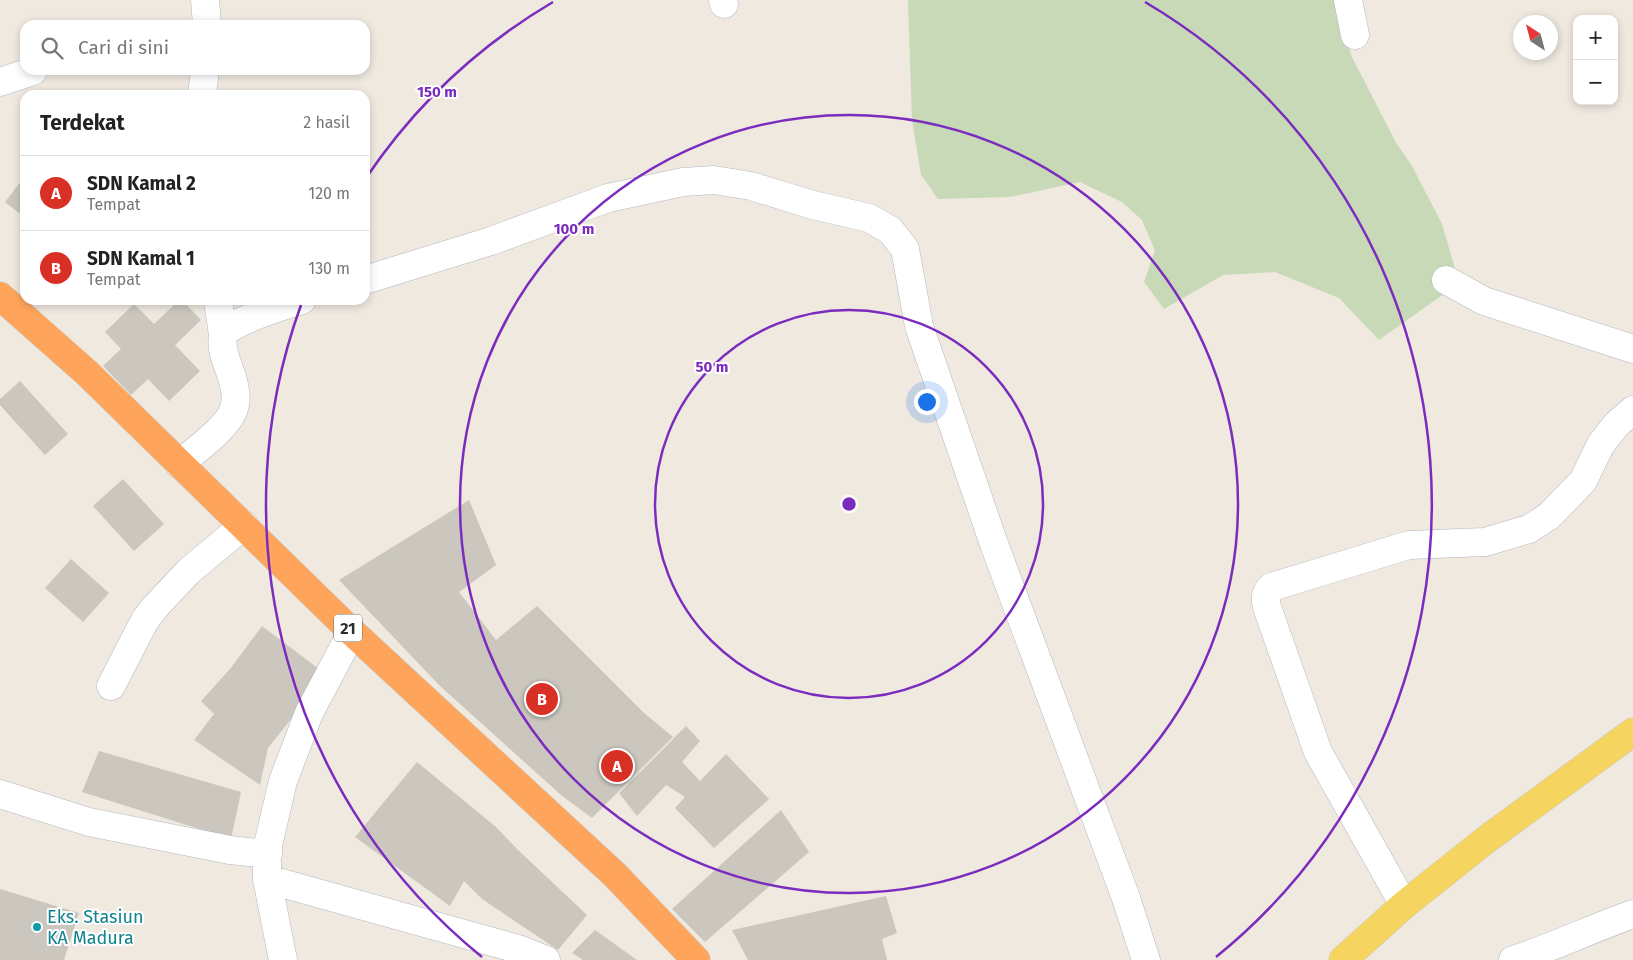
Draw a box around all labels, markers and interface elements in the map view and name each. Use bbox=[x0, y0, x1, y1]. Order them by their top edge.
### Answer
north arrow bbox=[1513, 15, 1558, 60]
map controls bbox=[1573, 15, 1618, 105]
button: + bbox=[1573, 15, 1618, 60]
search box bbox=[20, 20, 370, 75]
icon: search bbox=[38, 34, 66, 62]
text: Cari di sini bbox=[78, 36, 169, 59]
button: − bbox=[1573, 60, 1618, 105]
text: 150 m bbox=[417, 83, 457, 101]
text: Terdekat bbox=[40, 110, 125, 136]
text: 2 hasil bbox=[303, 113, 350, 132]
text: SDN Kamal 2 bbox=[87, 172, 196, 195]
text: A bbox=[51, 184, 61, 203]
text: 120 m bbox=[308, 184, 350, 203]
text: Tempat bbox=[87, 195, 141, 214]
text: 100 m bbox=[554, 220, 594, 238]
text: SDN Kamal 1 bbox=[87, 247, 195, 270]
text: B bbox=[51, 259, 61, 278]
text: 130 m bbox=[308, 259, 350, 278]
text: Tempat bbox=[87, 270, 141, 289]
text: 50 m bbox=[695, 358, 729, 376]
your location bbox=[914, 389, 940, 415]
centre of rings bbox=[840, 495, 858, 513]
road number: 21 bbox=[334, 614, 362, 641]
pin: B bbox=[526, 680, 558, 718]
pin: A bbox=[601, 747, 633, 785]
place label: Eks. Stasiun KA Madura bbox=[47, 906, 144, 949]
marker: Eks. Stasiun KA Madura bbox=[31, 921, 43, 933]

